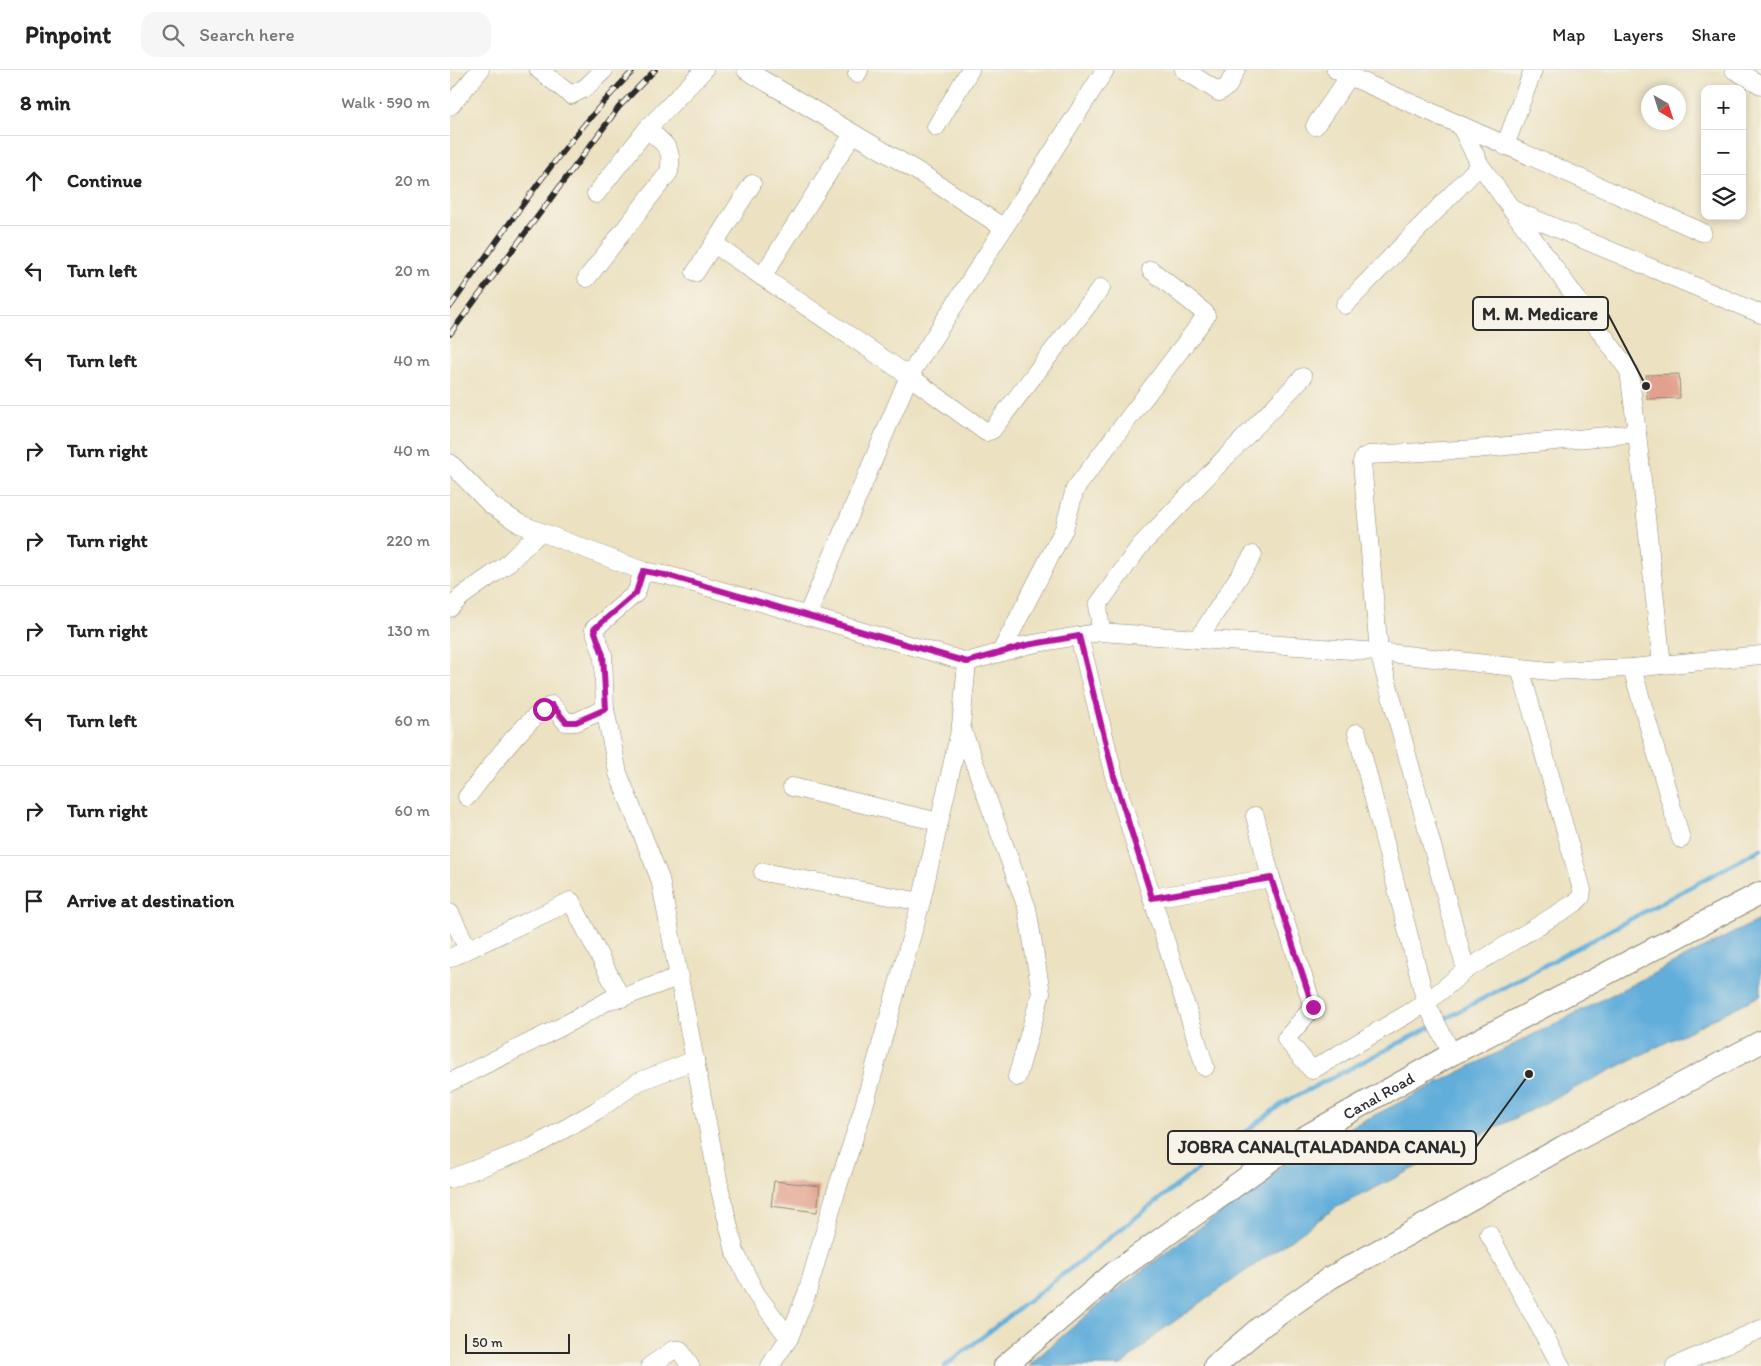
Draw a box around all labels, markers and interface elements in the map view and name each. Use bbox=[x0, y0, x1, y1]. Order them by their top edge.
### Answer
search box bbox=[141, 12, 491, 57]
text: Pinpoint bbox=[25, 20, 111, 49]
icon: search bbox=[159, 21, 187, 49]
text: Search here bbox=[199, 23, 294, 46]
text: Map bbox=[1552, 24, 1585, 46]
text: Layers bbox=[1613, 24, 1663, 46]
text: Share bbox=[1691, 24, 1736, 46]
north arrow bbox=[1641, 85, 1686, 130]
map controls bbox=[1701, 85, 1746, 220]
button: + bbox=[1701, 85, 1746, 130]
text: 8 min bbox=[20, 90, 70, 115]
text: Walk · 590 m bbox=[341, 93, 430, 112]
button: − bbox=[1701, 130, 1746, 175]
icon: ahead bbox=[20, 167, 48, 195]
text: Continue bbox=[67, 169, 142, 192]
text: 20 m bbox=[395, 171, 430, 190]
button: layers bbox=[1701, 175, 1746, 220]
icon: left bbox=[20, 257, 48, 285]
text: Turn left bbox=[67, 259, 137, 282]
text: 20 m bbox=[395, 261, 430, 280]
callout: M. M. Medicare bbox=[1473, 297, 1608, 330]
text: M. M. Medicare bbox=[1482, 303, 1598, 325]
icon: left bbox=[20, 347, 48, 375]
text: Turn left bbox=[67, 349, 137, 372]
text: 40 m bbox=[393, 351, 430, 370]
icon: right bbox=[20, 437, 48, 465]
text: Turn right bbox=[67, 439, 148, 462]
text: 40 m bbox=[393, 441, 430, 460]
icon: right bbox=[20, 527, 48, 555]
text: Turn right bbox=[67, 529, 148, 552]
text: 220 m bbox=[386, 531, 430, 550]
icon: right bbox=[20, 617, 48, 645]
text: Turn right bbox=[67, 619, 148, 642]
text: 130 m bbox=[387, 621, 430, 640]
route start bbox=[533, 698, 556, 721]
icon: left bbox=[20, 707, 48, 735]
text: Turn left bbox=[67, 709, 137, 732]
text: 60 m bbox=[395, 711, 430, 730]
icon: right bbox=[20, 797, 48, 825]
text: Turn right bbox=[67, 799, 148, 822]
text: 60 m bbox=[395, 801, 430, 820]
icon: arrive bbox=[20, 887, 48, 915]
text: Arrive at destination bbox=[67, 889, 234, 912]
route end bbox=[1302, 996, 1325, 1019]
street label: Canal Road bbox=[1339, 1068, 1418, 1123]
callout: JOBRA CANAL(TALADANDA CANAL) bbox=[1168, 1131, 1476, 1164]
text: JOBRA CANAL(TALADANDA CANAL) bbox=[1177, 1136, 1466, 1158]
scale bar bbox=[465, 1331, 570, 1354]
text: 50 m bbox=[472, 1334, 503, 1351]

